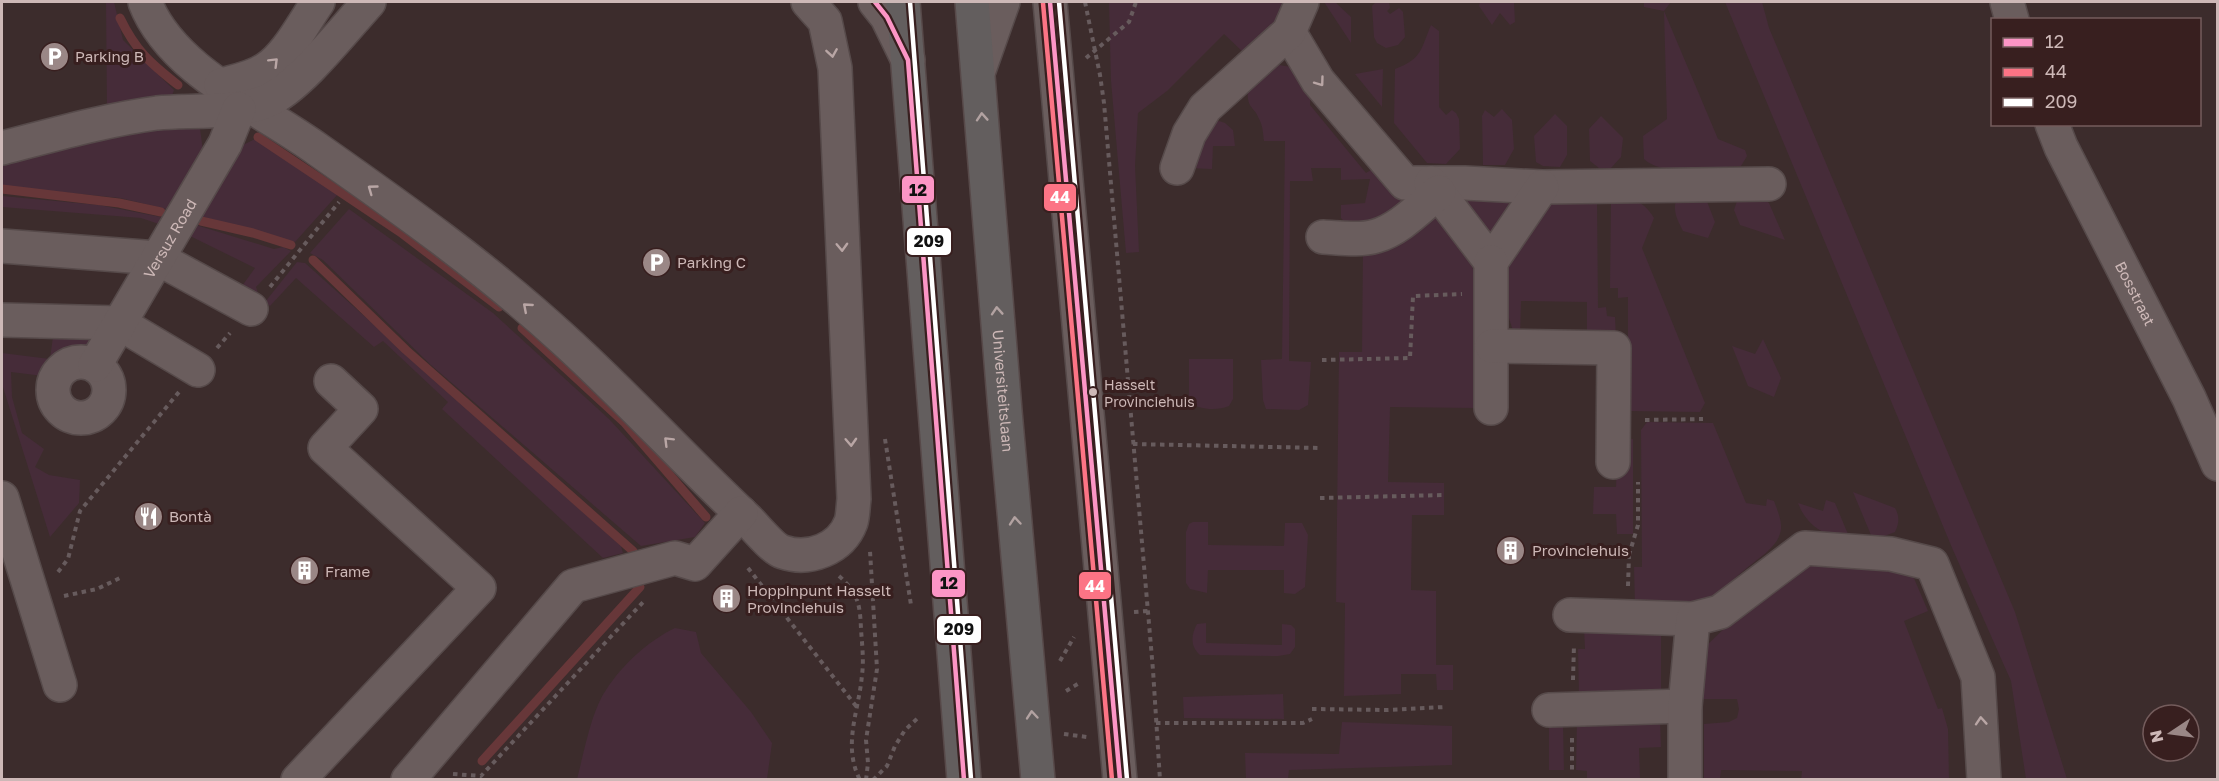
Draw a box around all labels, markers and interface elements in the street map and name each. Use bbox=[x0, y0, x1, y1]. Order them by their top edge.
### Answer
legend bbox=[1991, 18, 2201, 126]
text: 12 bbox=[2045, 30, 2064, 52]
parking icon: Parking B bbox=[38, 40, 70, 72]
place label: Parking B bbox=[75, 47, 144, 65]
one-way arrow bbox=[825, 48, 838, 58]
one-way arrow bbox=[267, 58, 277, 69]
text: 44 bbox=[2045, 60, 2067, 82]
one-way arrow bbox=[1312, 75, 1323, 86]
text: 209 bbox=[2045, 90, 2078, 112]
one-way arrow bbox=[976, 112, 989, 121]
line badge: 12 bbox=[901, 175, 935, 204]
text: 12 bbox=[909, 180, 927, 200]
line badge: 44 bbox=[1043, 183, 1077, 212]
one-way arrow bbox=[367, 185, 378, 196]
text: 44 bbox=[1050, 187, 1070, 207]
street label: Versuz Road bbox=[139, 195, 200, 281]
line badge: 209 bbox=[906, 227, 952, 256]
text: 209 bbox=[914, 231, 944, 251]
one-way arrow bbox=[836, 243, 849, 252]
parking icon: Parking C bbox=[640, 246, 672, 278]
place label: Parking C bbox=[677, 253, 746, 271]
street label: Bosstraat bbox=[2112, 258, 2159, 328]
one-way arrow bbox=[523, 303, 534, 314]
one-way arrow bbox=[991, 306, 1004, 315]
street label: Universiteitslaan bbox=[989, 329, 1018, 453]
place label: Hasselt Provinciehuis bbox=[1104, 376, 1195, 410]
marker: Hasselt Provinciehuis bbox=[1087, 386, 1099, 398]
one-way arrow bbox=[664, 438, 675, 448]
one-way arrow bbox=[844, 438, 857, 447]
restaurant icon: Bontà bbox=[132, 500, 164, 532]
place label: Bontà bbox=[169, 507, 212, 525]
one-way arrow bbox=[1009, 516, 1022, 525]
building icon: Provinciehuis bbox=[1495, 534, 1527, 566]
place label: Provinciehuis bbox=[1532, 541, 1629, 559]
building icon: Frame bbox=[288, 555, 320, 587]
place label: Frame bbox=[325, 562, 370, 580]
line badge: 12 bbox=[931, 569, 966, 598]
line badge: 44 bbox=[1078, 571, 1112, 600]
text: 12 bbox=[940, 573, 958, 593]
text: 44 bbox=[1085, 576, 1105, 596]
place label: Hoppinpunt Hasselt Provinciehuis bbox=[747, 581, 891, 616]
building icon: Hoppinpunt Hasselt Provinciehuis bbox=[710, 583, 742, 615]
line badge: 209 bbox=[936, 615, 982, 644]
text: 209 bbox=[944, 619, 974, 639]
north arrow bbox=[2141, 703, 2201, 763]
one-way arrow bbox=[1026, 710, 1039, 719]
one-way arrow bbox=[1974, 717, 1987, 726]
text: N bbox=[2145, 728, 2167, 745]

